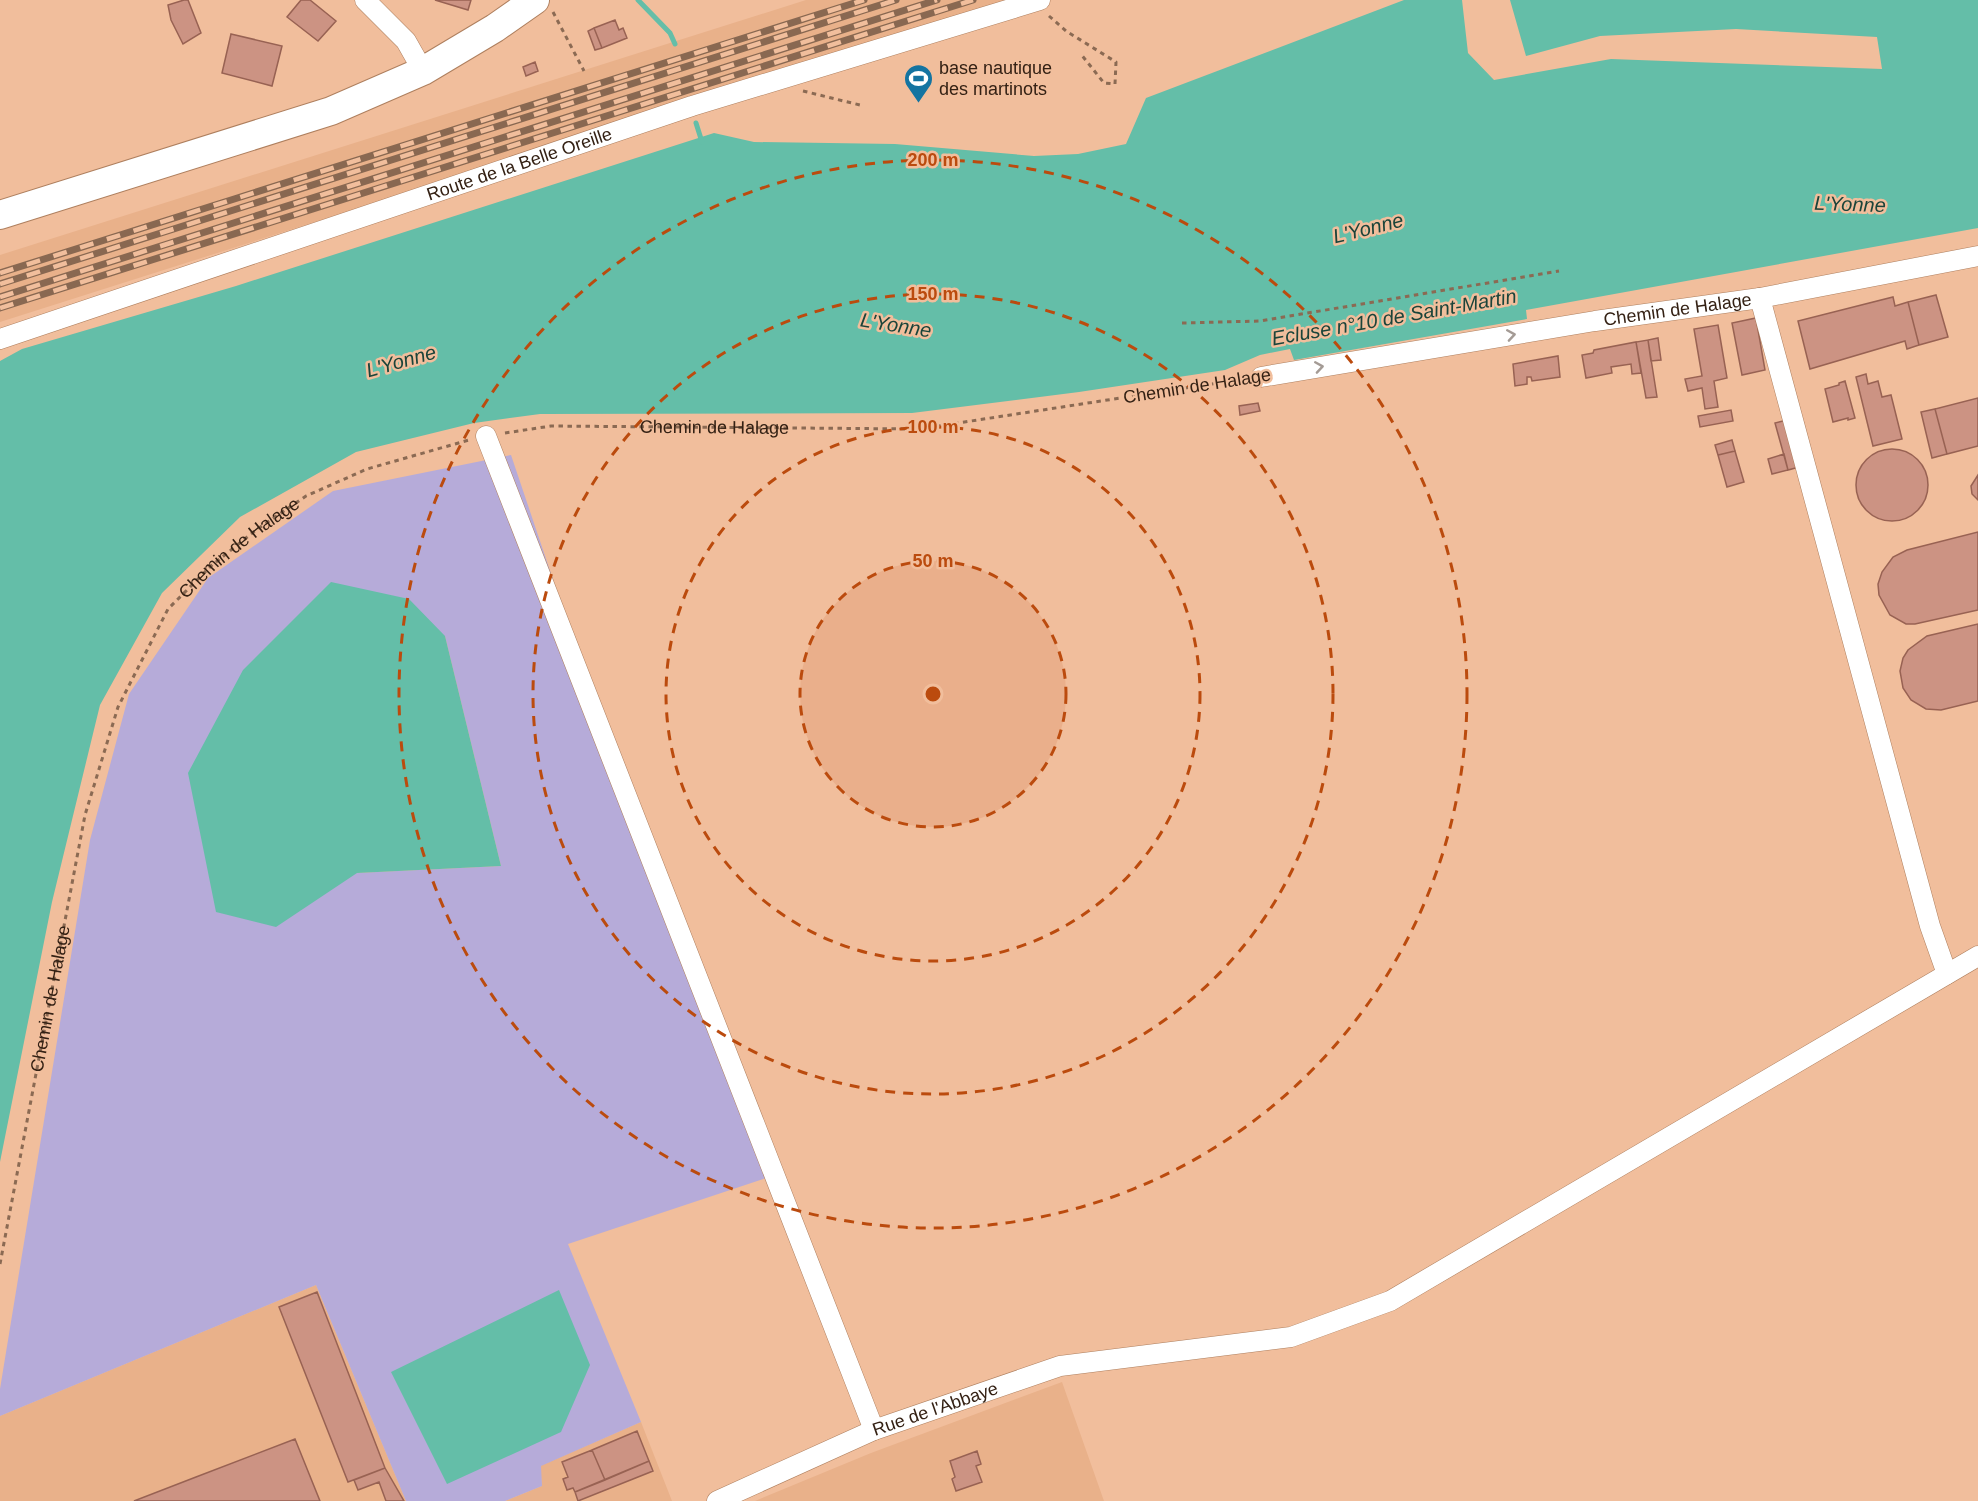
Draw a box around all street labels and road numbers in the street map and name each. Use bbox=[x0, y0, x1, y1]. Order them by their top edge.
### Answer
street label: Route de la Belle Oreille bbox=[424, 124, 615, 205]
street label: Chemin de Halage bbox=[1602, 289, 1753, 330]
street label: Chemin de Halage bbox=[1122, 364, 1272, 408]
street label: Chemin de Halage bbox=[640, 417, 789, 438]
street label: Chemin de Halage bbox=[175, 493, 303, 602]
street label: Chemin de Halage bbox=[27, 924, 74, 1074]
street label: Rue de l'Abbaye bbox=[870, 1378, 1001, 1440]

